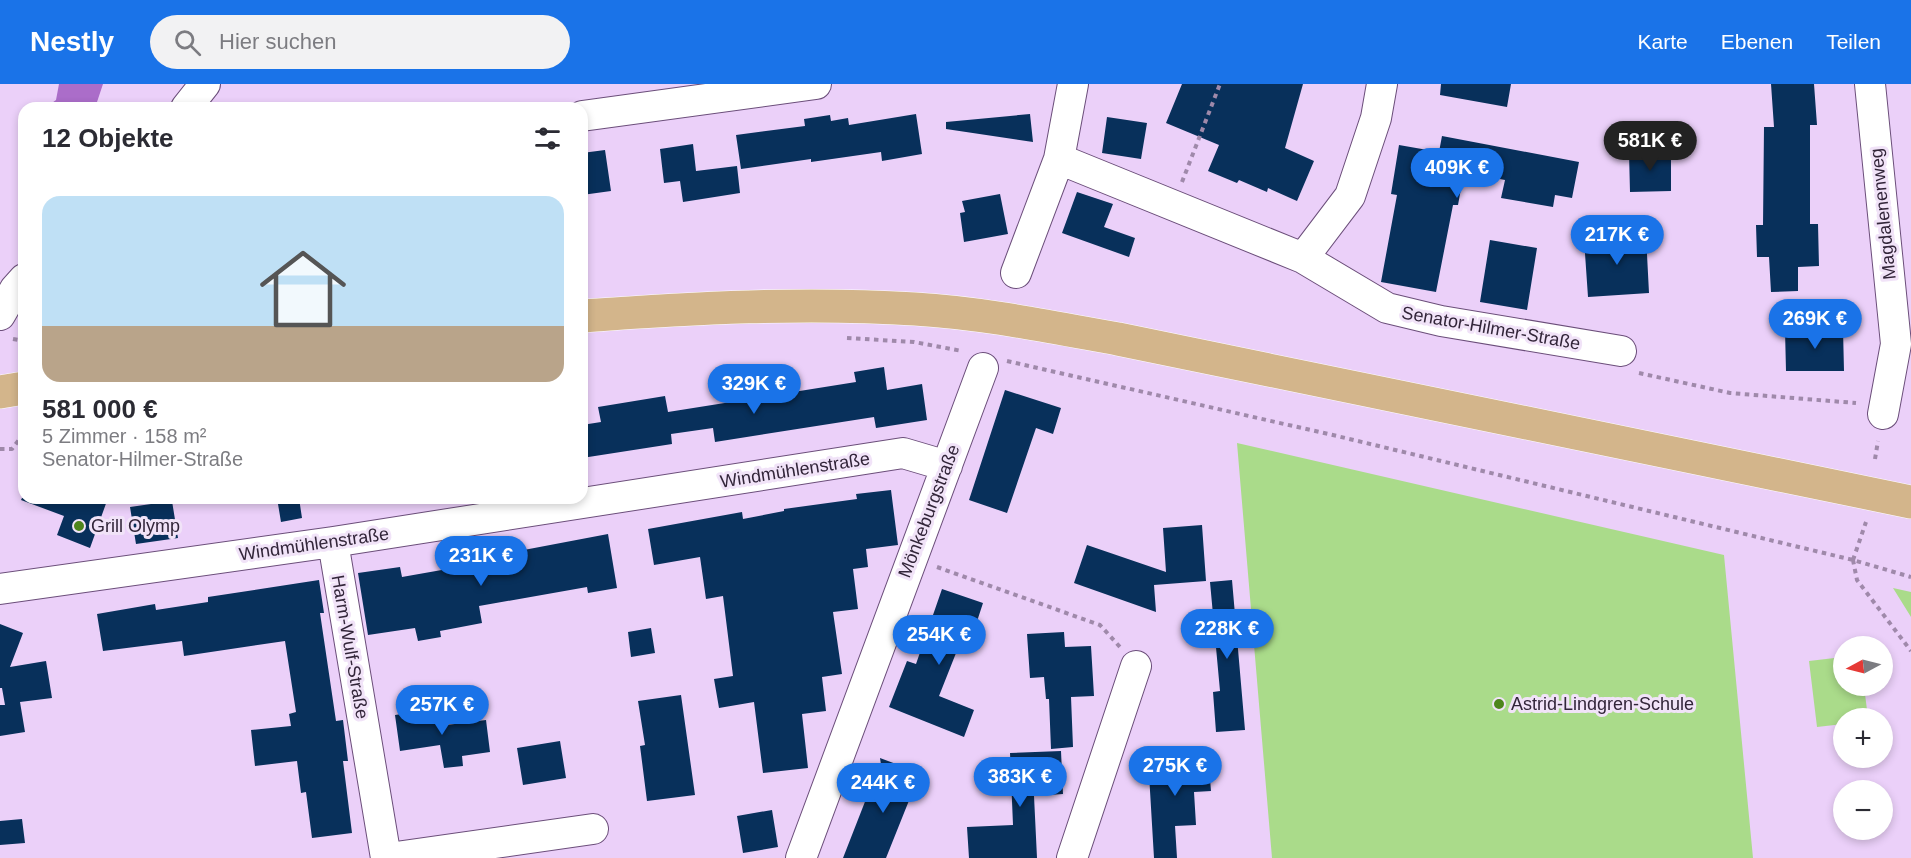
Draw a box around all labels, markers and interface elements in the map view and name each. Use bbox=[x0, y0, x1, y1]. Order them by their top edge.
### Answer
search box bbox=[150, 15, 570, 69]
text: Nestly bbox=[30, 26, 114, 57]
icon: search bbox=[171, 26, 204, 59]
text: Hier suchen bbox=[219, 29, 336, 54]
text: Karte bbox=[1638, 30, 1688, 53]
text: Ebenen bbox=[1721, 30, 1793, 53]
text: Teilen bbox=[1826, 30, 1881, 53]
pin: 581K € bbox=[1601, 121, 1699, 172]
icon: filters bbox=[531, 122, 564, 155]
text: 12 Objekte bbox=[42, 123, 174, 153]
text: 581K € bbox=[1618, 129, 1682, 151]
street label: Magdalenenweg bbox=[1866, 147, 1900, 281]
pin: 409K € bbox=[1408, 148, 1506, 199]
text: 409K € bbox=[1425, 156, 1489, 178]
pin: 217K € bbox=[1568, 215, 1666, 266]
text: 217K € bbox=[1585, 223, 1649, 245]
icon: home bbox=[249, 235, 357, 343]
pin: 269K € bbox=[1766, 299, 1864, 350]
street label: Senator-Hilmer-Straße bbox=[1400, 302, 1582, 354]
text: 269K € bbox=[1783, 307, 1847, 329]
pin: 329K € bbox=[705, 364, 803, 415]
text: 329K € bbox=[722, 372, 786, 394]
text: 581 000 € bbox=[42, 394, 158, 424]
text: 5 Zimmer · 158 m² bbox=[42, 425, 206, 447]
street label: Mönkeburgstraße bbox=[894, 442, 964, 580]
text: Senator-Hilmer-Straße bbox=[42, 448, 243, 470]
street label: Windmühlenstraße bbox=[719, 448, 871, 492]
place label: Grill Olymp bbox=[91, 516, 180, 536]
marker: Grill Olymp bbox=[72, 519, 86, 533]
street label: Windmühlenstraße bbox=[238, 524, 390, 564]
pin: 231K € bbox=[432, 536, 530, 587]
text: 231K € bbox=[449, 544, 513, 566]
street label: Harm-Wulf-Straße bbox=[328, 574, 372, 720]
pin: 228K € bbox=[1178, 609, 1276, 660]
pin: 254K € bbox=[890, 615, 988, 666]
text: 228K € bbox=[1195, 617, 1259, 639]
text: 254K € bbox=[907, 623, 971, 645]
north arrow bbox=[1833, 636, 1893, 696]
map controls bbox=[1833, 636, 1893, 840]
pin: 257K € bbox=[393, 685, 491, 736]
text: 257K € bbox=[410, 693, 474, 715]
place label: Astrid-Lindgren-Schule bbox=[1511, 694, 1694, 714]
marker: Astrid-Lindgren-Schule bbox=[1492, 697, 1506, 711]
button: + bbox=[1833, 708, 1893, 768]
pin: 275K € bbox=[1126, 746, 1224, 797]
text: 275K € bbox=[1143, 754, 1207, 776]
pin: 383K € bbox=[971, 757, 1069, 808]
pin: 244K € bbox=[834, 763, 932, 814]
text: 383K € bbox=[988, 765, 1052, 787]
text: 244K € bbox=[851, 771, 915, 793]
button: − bbox=[1833, 780, 1893, 840]

